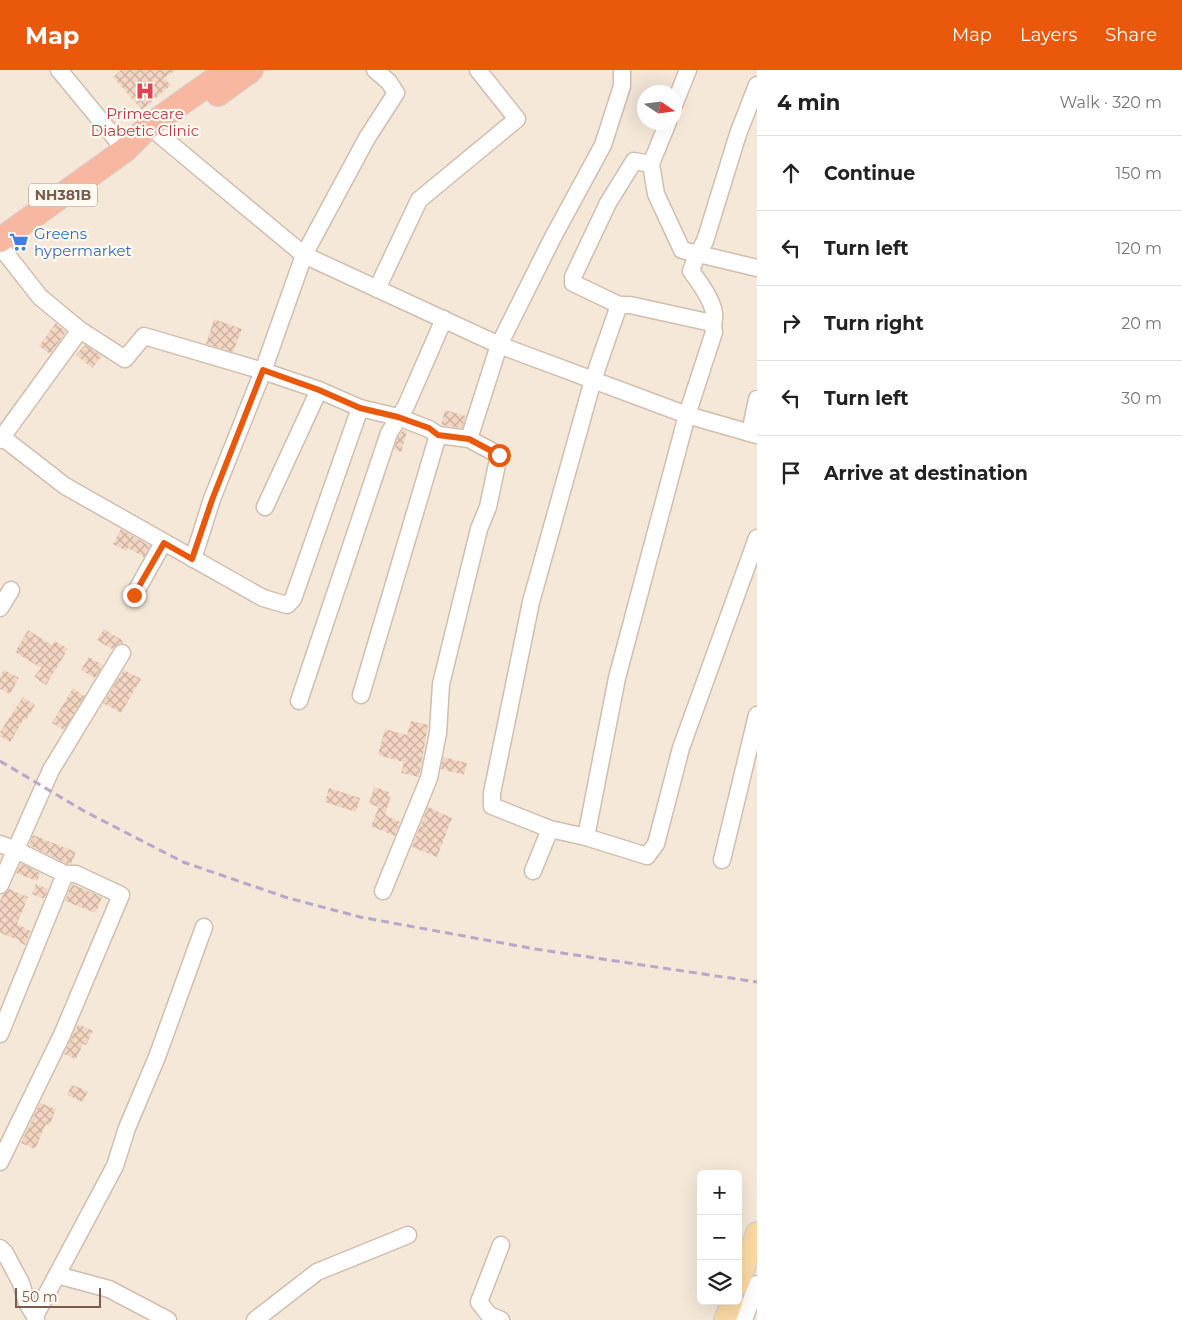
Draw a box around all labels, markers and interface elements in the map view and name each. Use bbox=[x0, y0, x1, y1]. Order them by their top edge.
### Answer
text: Map bbox=[25, 21, 79, 50]
text: Map bbox=[952, 24, 992, 46]
text: Layers bbox=[1020, 24, 1077, 46]
text: Share bbox=[1105, 24, 1157, 46]
hospital icon: Primecare Diabetic Clinic bbox=[134, 80, 156, 102]
north arrow bbox=[637, 85, 682, 130]
text: 4 min bbox=[777, 90, 840, 115]
text: Walk · 320 m bbox=[1060, 93, 1162, 112]
place label: Primecare Diabetic Clinic bbox=[91, 104, 199, 140]
icon: ahead bbox=[777, 159, 805, 187]
text: Continue bbox=[824, 162, 915, 185]
text: 150 m bbox=[1115, 164, 1162, 183]
road number: NH381B bbox=[29, 184, 97, 206]
place label: Greens hypermarket bbox=[34, 224, 132, 260]
supermarket icon: Greens hypermarket bbox=[8, 231, 30, 253]
icon: left bbox=[777, 234, 805, 262]
text: Turn left bbox=[824, 237, 909, 260]
text: 120 m bbox=[1115, 239, 1162, 258]
icon: right bbox=[777, 309, 805, 337]
text: Turn right bbox=[824, 312, 924, 335]
text: 20 m bbox=[1121, 314, 1162, 333]
icon: left bbox=[777, 384, 805, 412]
text: Turn left bbox=[824, 387, 909, 410]
text: 30 m bbox=[1121, 389, 1162, 408]
route start bbox=[488, 444, 511, 467]
icon: arrive bbox=[777, 459, 805, 487]
text: Arrive at destination bbox=[824, 462, 1028, 485]
route end bbox=[123, 584, 146, 607]
map controls bbox=[697, 1170, 742, 1305]
button: + bbox=[697, 1170, 742, 1215]
button: − bbox=[697, 1215, 742, 1260]
button: layers bbox=[697, 1260, 742, 1305]
scale bar bbox=[15, 1285, 101, 1308]
text: 50 m bbox=[22, 1288, 58, 1306]

